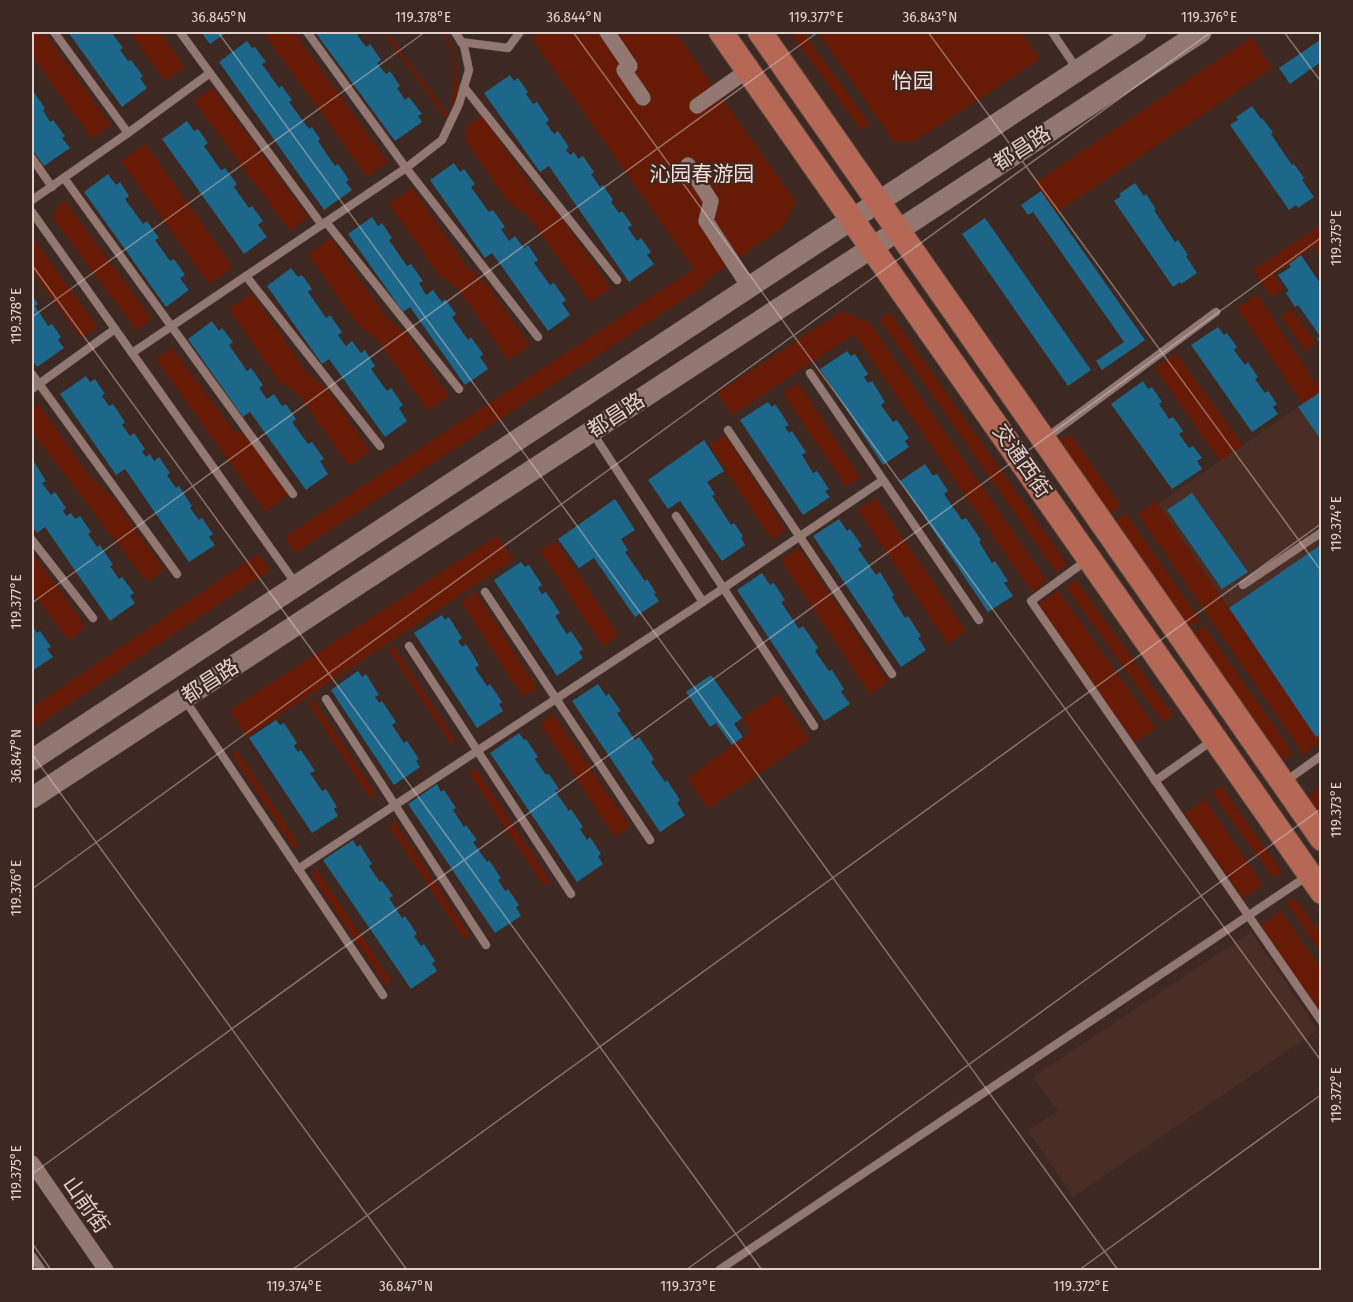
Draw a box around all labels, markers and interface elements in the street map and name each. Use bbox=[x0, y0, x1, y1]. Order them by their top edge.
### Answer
text: 36.845°N bbox=[192, 8, 246, 26]
text: 119.378°E bbox=[395, 8, 451, 26]
text: 36.844°N bbox=[546, 8, 602, 26]
text: 119.377°E bbox=[788, 8, 844, 26]
text: 36.843°N bbox=[903, 8, 957, 26]
text: 119.376°E bbox=[1181, 8, 1237, 26]
park label: 怡园 bbox=[892, 68, 934, 94]
street label: 都昌路 bbox=[989, 120, 1055, 176]
park label: 沁园春游园 bbox=[650, 161, 755, 187]
text: 119.375°E bbox=[1327, 210, 1345, 266]
text: 119.378°E bbox=[7, 288, 25, 344]
street label: 都昌路 bbox=[583, 387, 649, 443]
street label: 交通西街 bbox=[987, 419, 1057, 503]
text: 119.374°E bbox=[1327, 496, 1345, 552]
text: 119.377°E bbox=[7, 574, 25, 630]
street label: 都昌路 bbox=[177, 653, 243, 709]
text: 36.847°N bbox=[7, 729, 25, 783]
text: 119.373°E bbox=[1327, 782, 1345, 838]
text: 119.376°E bbox=[7, 860, 25, 916]
text: 119.372°E bbox=[1327, 1067, 1345, 1123]
text: 119.375°E bbox=[7, 1145, 25, 1201]
street label: 山前街 bbox=[57, 1172, 115, 1238]
text: 119.374°E bbox=[266, 1277, 322, 1295]
text: 36.847°N bbox=[379, 1277, 433, 1295]
text: 119.373°E bbox=[660, 1277, 716, 1295]
text: 119.372°E bbox=[1053, 1277, 1109, 1295]

